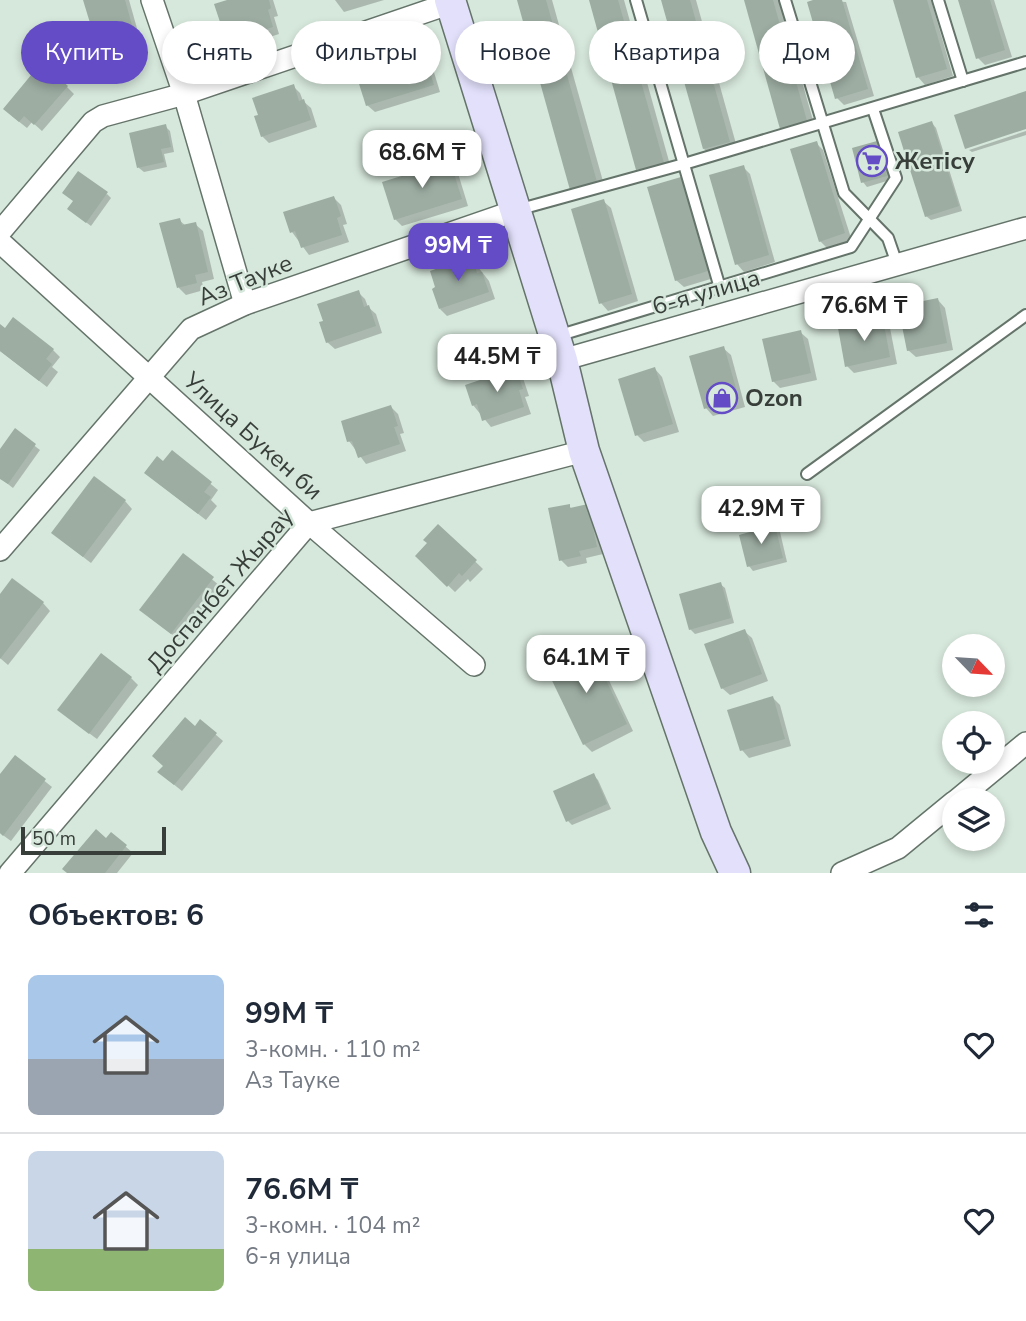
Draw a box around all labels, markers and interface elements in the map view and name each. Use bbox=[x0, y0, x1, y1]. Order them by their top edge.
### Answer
chip: Купить bbox=[21, 21, 148, 84]
chip: Снять bbox=[162, 21, 277, 84]
chip: Фильтры bbox=[291, 21, 441, 84]
chip: Новое bbox=[455, 21, 575, 84]
chip: Квартира bbox=[589, 21, 745, 84]
chip: Дом bbox=[759, 21, 855, 84]
pin: 68.6M ₸ bbox=[357, 130, 487, 190]
text: 68.6M ₸ bbox=[378, 137, 466, 168]
supermarket icon: Жетісу bbox=[855, 144, 889, 178]
place label: Жетісу bbox=[895, 145, 975, 177]
pin: 99M ₸ bbox=[409, 224, 507, 283]
text: 99M ₸ bbox=[424, 230, 492, 261]
street label: Аз Тауке bbox=[193, 247, 297, 313]
street label: 6-я улица bbox=[648, 261, 764, 323]
pin: 76.6M ₸ bbox=[799, 284, 929, 343]
text: 76.6M ₸ bbox=[820, 290, 908, 321]
pin: 44.5M ₸ bbox=[432, 334, 562, 394]
text: 44.5M ₸ bbox=[453, 341, 541, 372]
street label: Улица Букен би bbox=[176, 364, 329, 507]
shop icon: Ozon bbox=[705, 381, 739, 415]
place label: Ozon bbox=[745, 382, 803, 414]
pin: 42.9M ₸ bbox=[696, 486, 826, 546]
text: 42.9M ₸ bbox=[717, 493, 805, 524]
street label: Доспанбет Жырау bbox=[140, 500, 301, 679]
north arrow bbox=[942, 634, 1004, 696]
map controls bbox=[942, 634, 1005, 851]
pin: 64.1M ₸ bbox=[521, 636, 651, 695]
text: 64.1M ₸ bbox=[542, 642, 630, 673]
button: locate bbox=[942, 711, 1005, 774]
button: layers bbox=[942, 788, 1005, 851]
scale bar bbox=[21, 824, 166, 856]
text: 50 m bbox=[32, 826, 76, 852]
text: Объектов: 6 bbox=[28, 895, 204, 936]
icon: filters bbox=[960, 896, 998, 934]
text: 99M ₸ bbox=[245, 993, 333, 1034]
icon: home bbox=[84, 1003, 168, 1087]
icon: heart bbox=[960, 1026, 998, 1064]
text: 3-комн. · 110 m² bbox=[245, 1034, 420, 1065]
text: Аз Тауке bbox=[245, 1065, 340, 1096]
text: 76.6M ₸ bbox=[245, 1169, 359, 1210]
icon: home bbox=[84, 1179, 168, 1263]
icon: heart bbox=[960, 1202, 998, 1240]
text: 3-комн. · 104 m² bbox=[245, 1210, 420, 1241]
text: 6-я улица bbox=[245, 1241, 351, 1272]

